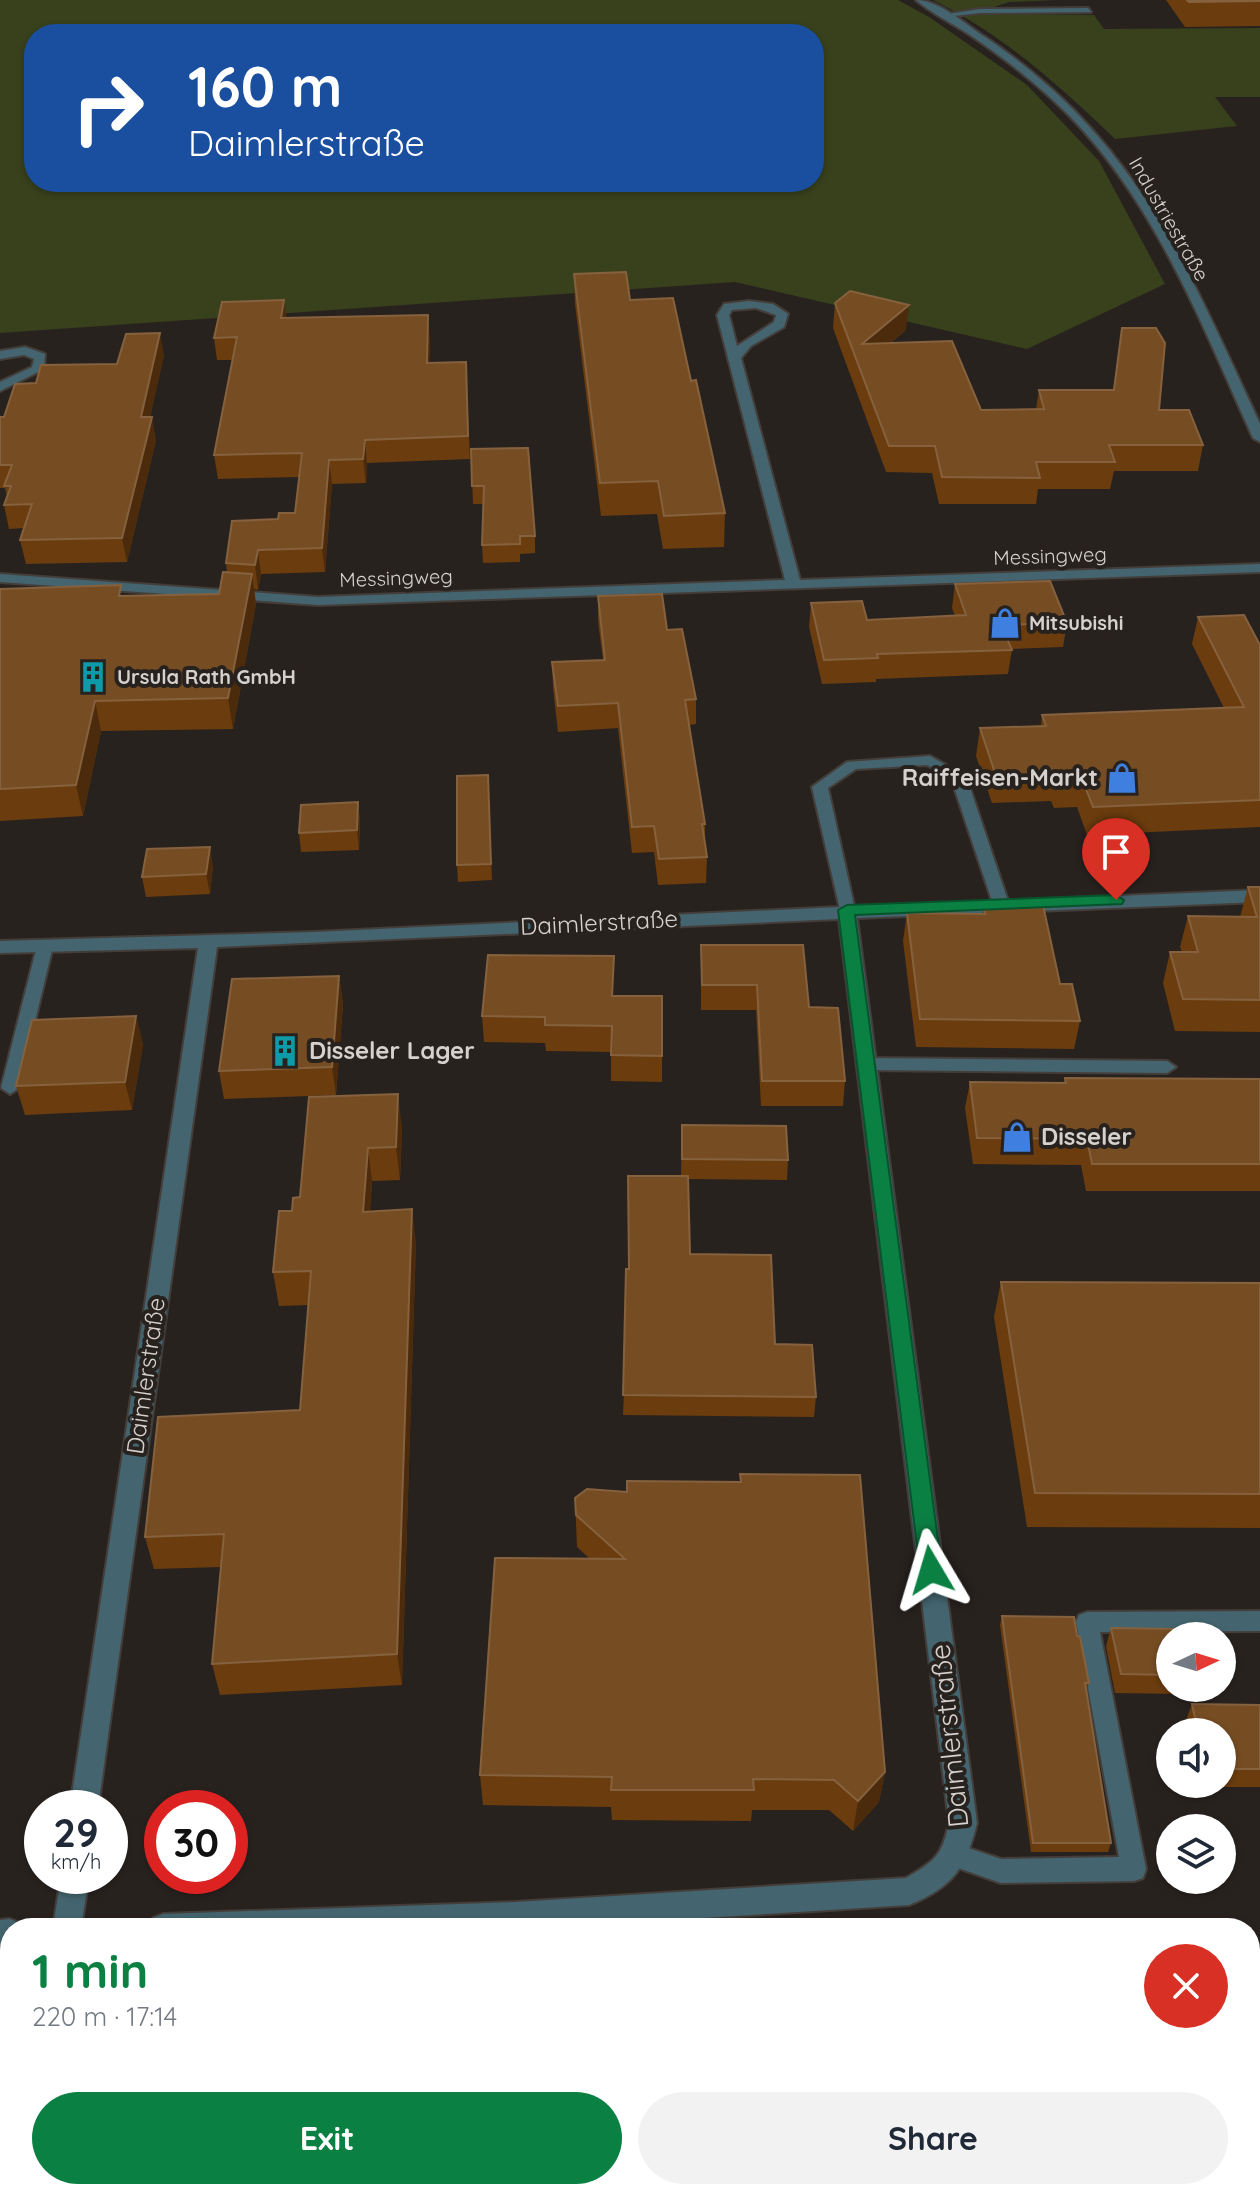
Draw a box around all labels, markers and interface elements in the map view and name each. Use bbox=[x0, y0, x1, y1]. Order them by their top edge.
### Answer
text: 160 m bbox=[188, 51, 342, 121]
icon: right bbox=[56, 56, 160, 160]
text: Daimlerstraße bbox=[188, 120, 425, 165]
street label: Industriestraße bbox=[1124, 152, 1215, 285]
street label: Messingweg bbox=[993, 541, 1107, 570]
street label: Messingweg bbox=[339, 563, 453, 592]
shop icon: Mitsubishi bbox=[988, 606, 1022, 640]
place label: Mitsubishi bbox=[1029, 610, 1123, 635]
building icon: Ursula Rath GmbH bbox=[76, 660, 110, 694]
place label: Ursula Rath GmbH bbox=[117, 664, 296, 689]
shop icon: Raiffeisen-Markt bbox=[1105, 761, 1139, 795]
place label: Raiffeisen-Markt bbox=[902, 762, 1098, 792]
pin bbox=[1082, 818, 1150, 900]
icon: arrive bbox=[1094, 830, 1138, 874]
street label: Daimlerstraße bbox=[519, 903, 679, 941]
building icon: Disseler Lager bbox=[268, 1034, 302, 1068]
place label: Disseler Lager bbox=[309, 1035, 475, 1065]
shop icon: Disseler bbox=[1000, 1120, 1034, 1154]
place label: Disseler bbox=[1041, 1121, 1132, 1151]
street label: Daimlerstraße bbox=[119, 1296, 171, 1456]
position arrow bbox=[889, 1528, 973, 1612]
north arrow bbox=[1156, 1622, 1236, 1702]
map controls bbox=[1156, 1622, 1236, 1894]
street label: Daimlerstraße bbox=[921, 1643, 976, 1829]
button: sound bbox=[1156, 1718, 1236, 1798]
speed limit sign: 30 bbox=[144, 1790, 248, 1894]
text: 29 bbox=[53, 1807, 99, 1857]
button: layers bbox=[1156, 1814, 1236, 1894]
text: km/h bbox=[51, 1849, 101, 1874]
text: 1 min bbox=[32, 1940, 148, 2000]
button: close bbox=[1144, 1944, 1228, 2028]
text: 220 m · 17:14 bbox=[32, 2000, 177, 2033]
button: Exit bbox=[32, 2092, 622, 2184]
button: Share bbox=[638, 2092, 1228, 2184]

